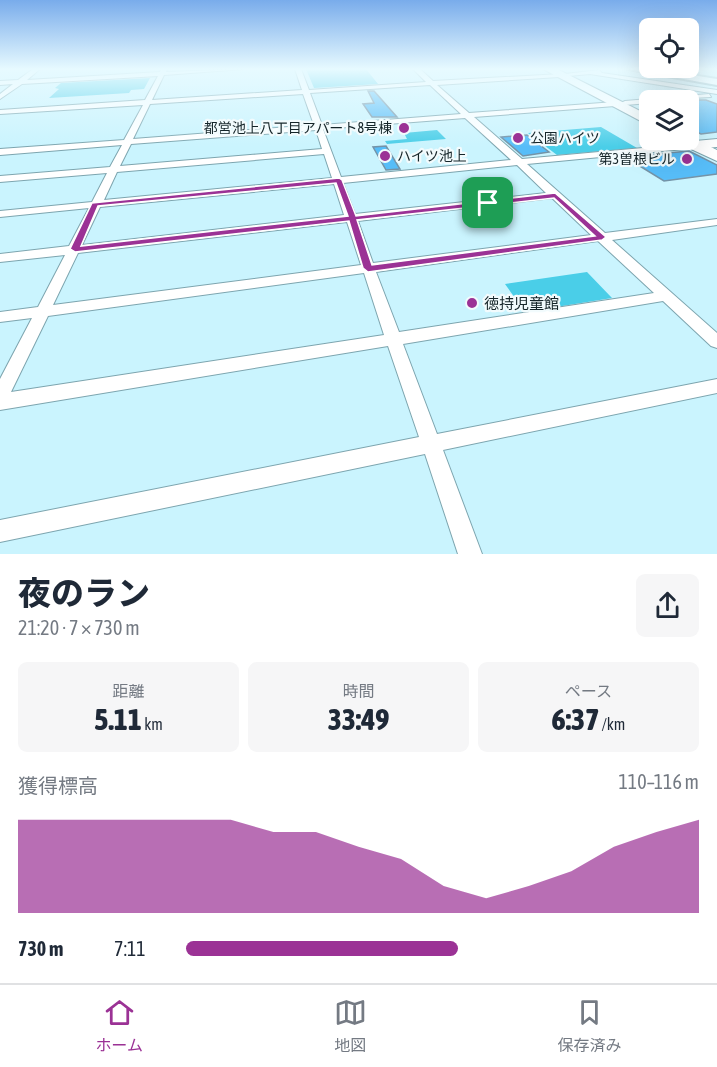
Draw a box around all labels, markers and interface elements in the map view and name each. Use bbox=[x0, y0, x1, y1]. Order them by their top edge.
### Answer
map controls bbox=[639, 18, 699, 150]
button: locate bbox=[639, 18, 699, 78]
button: layers bbox=[639, 90, 699, 150]
place label: 都営池上八丁目アパート8号棟 bbox=[204, 120, 392, 136]
marker: 都営池上八丁目アパート8号棟 bbox=[397, 121, 411, 135]
place label: 公園ハイツ bbox=[530, 130, 600, 146]
marker: 公園ハイツ bbox=[511, 131, 525, 145]
place label: ハイツ池上 bbox=[397, 148, 467, 164]
marker: ハイツ池上 bbox=[378, 149, 392, 163]
place label: 第3曽根ビル bbox=[598, 151, 675, 167]
marker: 第3曽根ビル bbox=[680, 152, 694, 166]
pin bbox=[462, 177, 513, 228]
icon: arrive bbox=[471, 186, 504, 219]
place label: 徳持児童館 bbox=[484, 295, 559, 312]
marker: 徳持児童館 bbox=[465, 296, 479, 310]
text: 夜のラン bbox=[18, 574, 150, 612]
button: share bbox=[636, 574, 699, 637]
text: 21:20 · 7 × 730 m bbox=[18, 616, 140, 639]
text: 距離 bbox=[112, 682, 145, 700]
text: 時間 bbox=[342, 682, 375, 700]
text: ペース bbox=[565, 682, 612, 700]
text: 5.11 bbox=[94, 702, 142, 736]
text: 33:49 bbox=[328, 702, 389, 736]
text: 6:37 bbox=[552, 702, 599, 736]
text: km bbox=[142, 715, 163, 733]
text: /km bbox=[599, 715, 625, 733]
text: 110–116 m bbox=[618, 770, 699, 793]
text: 獲得標高 bbox=[18, 774, 98, 797]
text: 730 m bbox=[18, 937, 63, 960]
text: 7:11 bbox=[114, 937, 146, 960]
tab: ホーム bbox=[95, 996, 143, 1056]
tab: 地図 bbox=[334, 996, 367, 1056]
tab: 保存済み bbox=[558, 996, 622, 1056]

